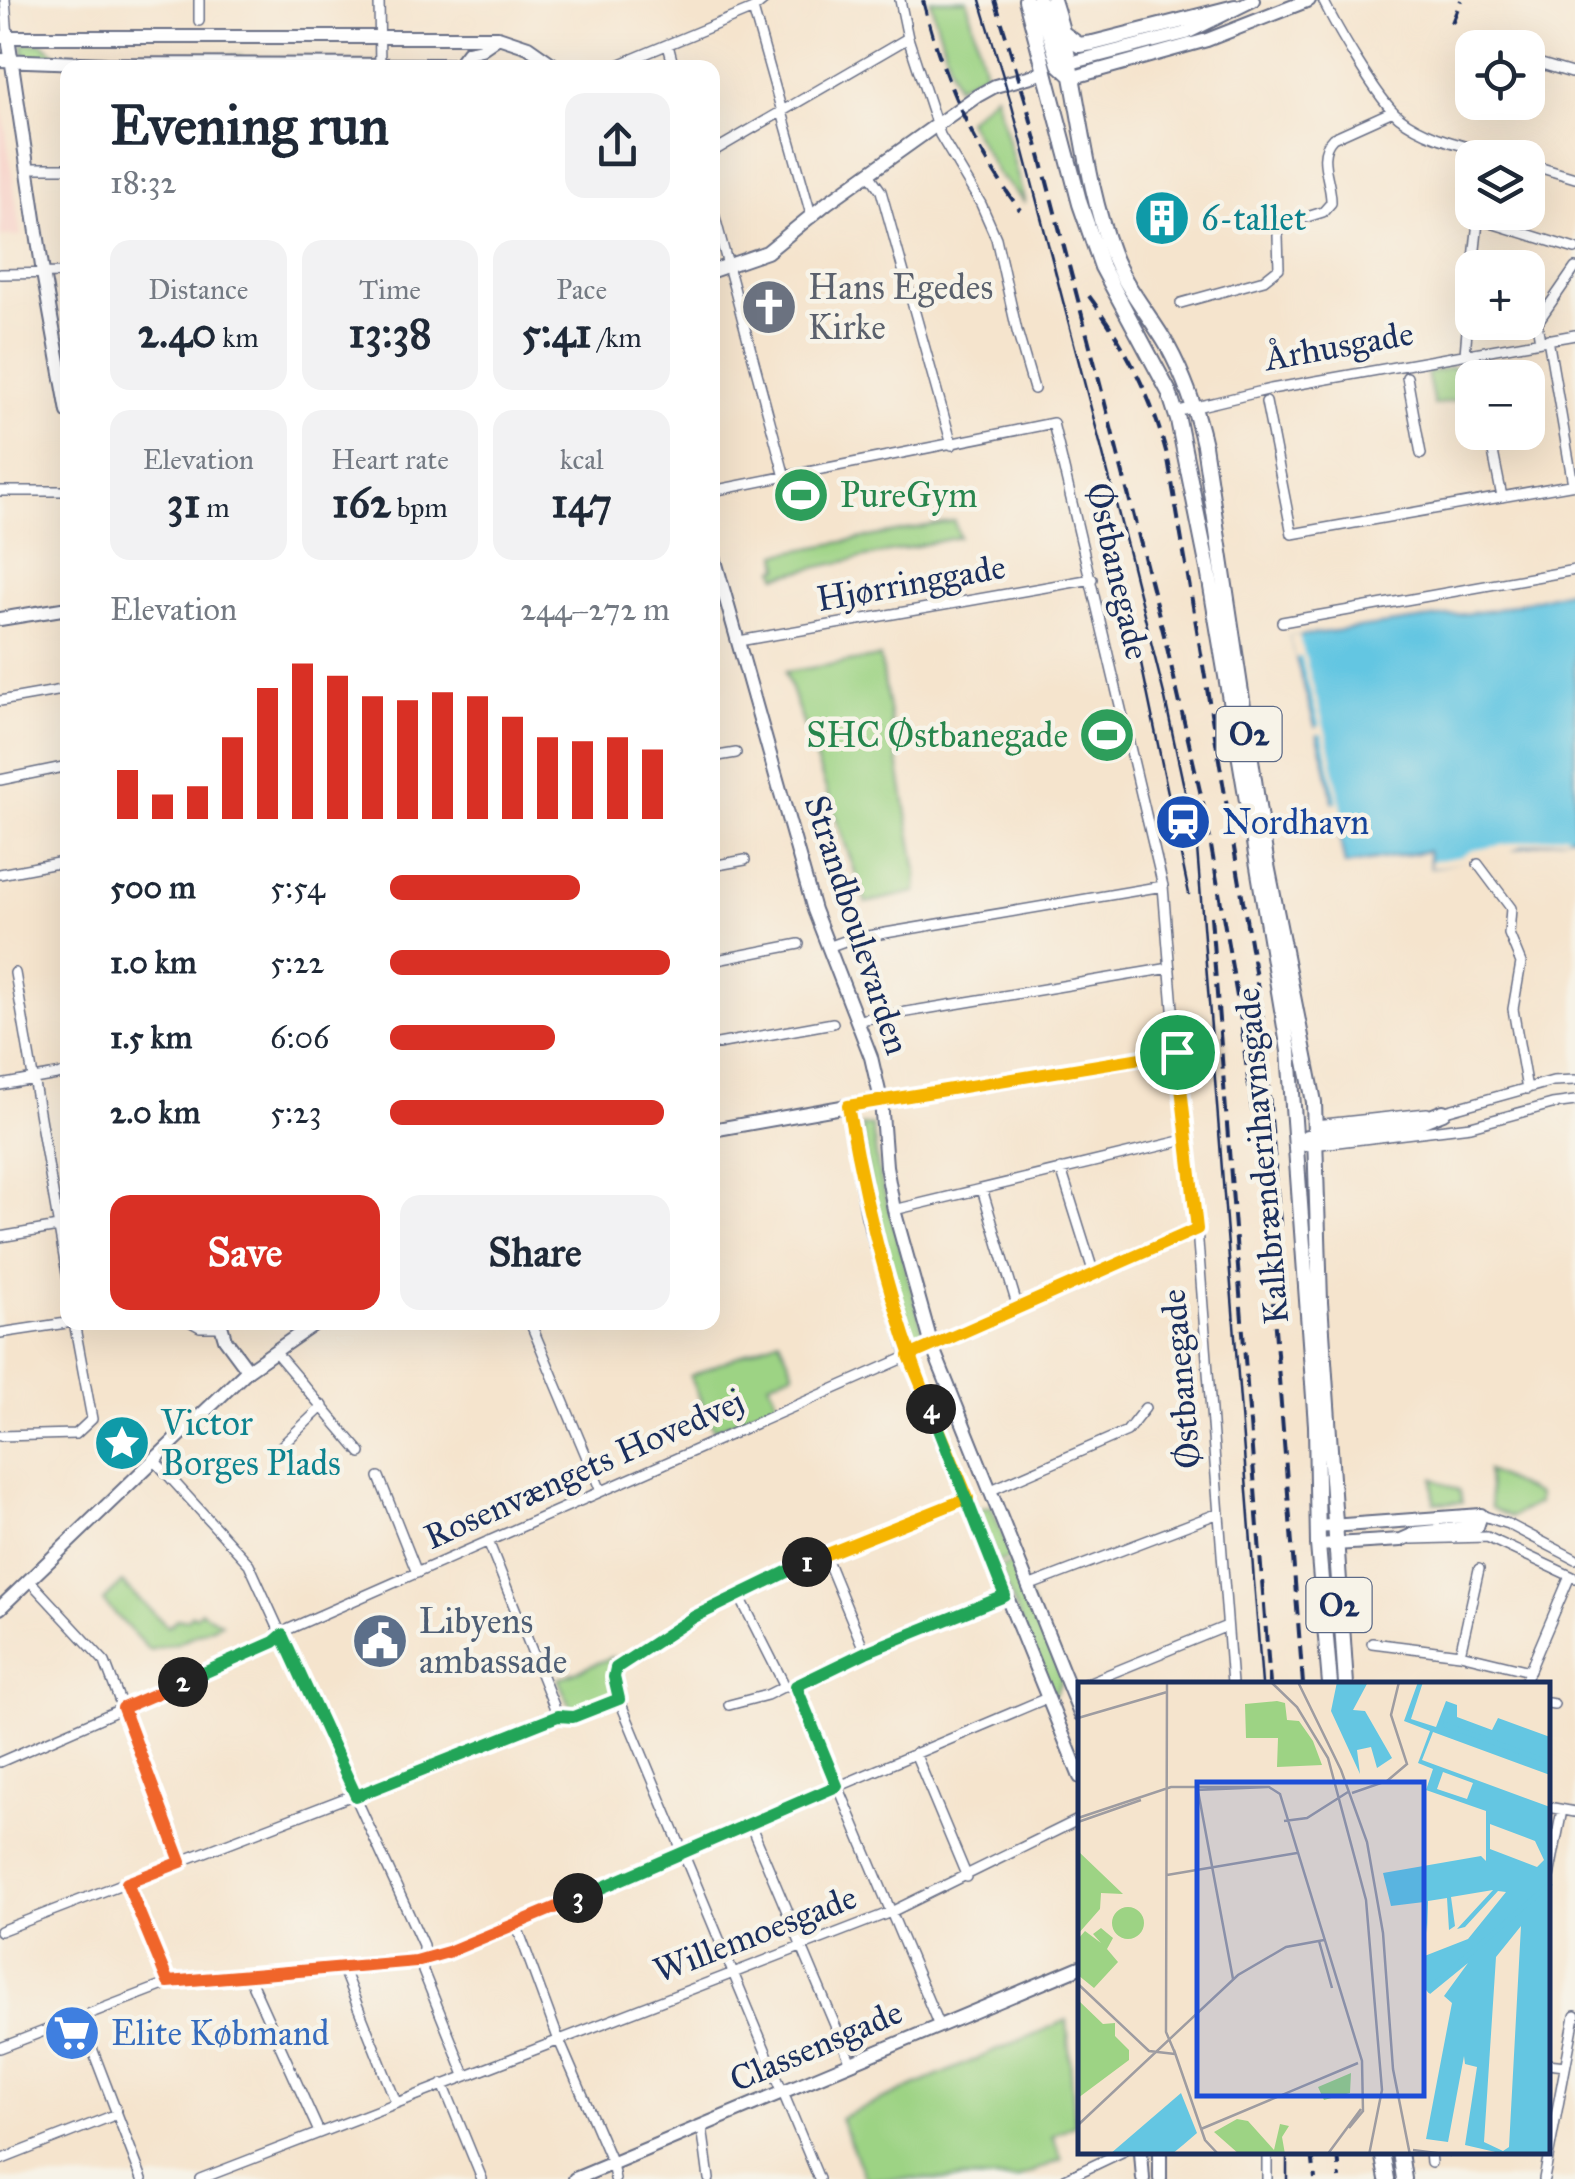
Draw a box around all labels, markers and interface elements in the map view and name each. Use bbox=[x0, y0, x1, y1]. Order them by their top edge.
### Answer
map controls bbox=[1455, 30, 1545, 450]
button: locate bbox=[1455, 30, 1545, 120]
text: Evening run bbox=[110, 92, 389, 159]
button: share bbox=[565, 93, 670, 198]
button: layers bbox=[1455, 140, 1545, 230]
text: 18:32 bbox=[110, 163, 176, 202]
building icon: 6-tallet bbox=[1132, 188, 1192, 248]
place label: 6-tallet bbox=[1201, 197, 1306, 240]
button: + bbox=[1455, 250, 1545, 340]
place label: Hans Egedes Kirke bbox=[808, 266, 993, 349]
text: Distance bbox=[148, 272, 249, 307]
text: Time bbox=[359, 272, 421, 307]
text: Pace bbox=[556, 272, 607, 307]
church icon: Hans Egedes Kirke bbox=[739, 277, 799, 337]
text: 2.40 bbox=[138, 307, 216, 359]
text: 13:38 bbox=[348, 307, 432, 359]
text: 5:41 bbox=[522, 307, 592, 359]
street label: Århusgade bbox=[1259, 311, 1417, 381]
text: km bbox=[216, 320, 259, 355]
text: /km bbox=[592, 320, 642, 355]
button: − bbox=[1455, 360, 1545, 450]
text: Elevation bbox=[143, 442, 254, 477]
text: Heart rate bbox=[331, 442, 449, 477]
text: kcal bbox=[560, 442, 604, 477]
sports icon: PureGym bbox=[771, 465, 831, 525]
place label: PureGym bbox=[840, 474, 978, 517]
text: 31 bbox=[167, 477, 200, 529]
text: 162 bbox=[332, 477, 391, 529]
text: 147 bbox=[551, 477, 612, 529]
street label: Østbanegade bbox=[1077, 478, 1159, 664]
text: m bbox=[200, 490, 230, 525]
text: bpm bbox=[391, 490, 448, 525]
street label: Hjørringgade bbox=[813, 545, 1009, 621]
text: Elevation bbox=[110, 590, 237, 629]
text: 244–272 m bbox=[520, 590, 670, 629]
sports icon: SHC Østbanegade bbox=[1077, 705, 1137, 765]
road number: O2 bbox=[1216, 707, 1282, 761]
place label: SHC Østbanegade bbox=[806, 714, 1068, 757]
street label: Strandboulevarden bbox=[795, 790, 919, 1060]
station icon: Nordhavn bbox=[1153, 792, 1213, 852]
place label: Nordhavn bbox=[1222, 801, 1369, 844]
text: 500 m bbox=[110, 868, 196, 907]
text: 5:54 bbox=[270, 868, 325, 907]
text: 1.0 km bbox=[110, 943, 197, 982]
text: 5:22 bbox=[270, 943, 324, 982]
street label: Kalkbrænderihavnsgade bbox=[1226, 986, 1298, 1326]
pin bbox=[1135, 1010, 1220, 1095]
text: 1.5 km bbox=[110, 1018, 192, 1057]
text: 6:06 bbox=[270, 1018, 330, 1057]
icon: arrive bbox=[1150, 1025, 1205, 1080]
text: 2.0 km bbox=[110, 1093, 200, 1132]
text: 5:23 bbox=[270, 1093, 322, 1132]
button: Save bbox=[110, 1195, 380, 1310]
button: Share bbox=[400, 1195, 670, 1310]
street label: Østbanegade bbox=[1152, 1287, 1210, 1471]
street label: Rosenvængets Hovedvej bbox=[418, 1379, 750, 1559]
pin: 4 bbox=[906, 1384, 956, 1434]
text: 4 bbox=[923, 1391, 939, 1426]
place label: Victor Borges Plads bbox=[160, 1402, 341, 1485]
place icon: Victor Borges Plads bbox=[92, 1413, 152, 1473]
pin: 1 bbox=[782, 1537, 832, 1587]
text: 1 bbox=[801, 1544, 813, 1579]
road number: O2 bbox=[1306, 1578, 1372, 1632]
place label: Libyens ambassade bbox=[419, 1600, 567, 1683]
public building icon: Libyens ambassade bbox=[350, 1611, 410, 1671]
pin: 2 bbox=[158, 1657, 208, 1707]
text: 2 bbox=[176, 1664, 190, 1699]
inset map bbox=[1078, 1682, 1550, 2154]
pin: 3 bbox=[553, 1873, 603, 1923]
street label: Willemoesgade bbox=[647, 1876, 863, 1992]
text: 3 bbox=[572, 1880, 584, 1915]
street label: Classensgade bbox=[723, 1990, 909, 2102]
supermarket icon: Elite Købmand bbox=[42, 2003, 102, 2063]
place label: Elite Købmand bbox=[111, 2012, 330, 2055]

